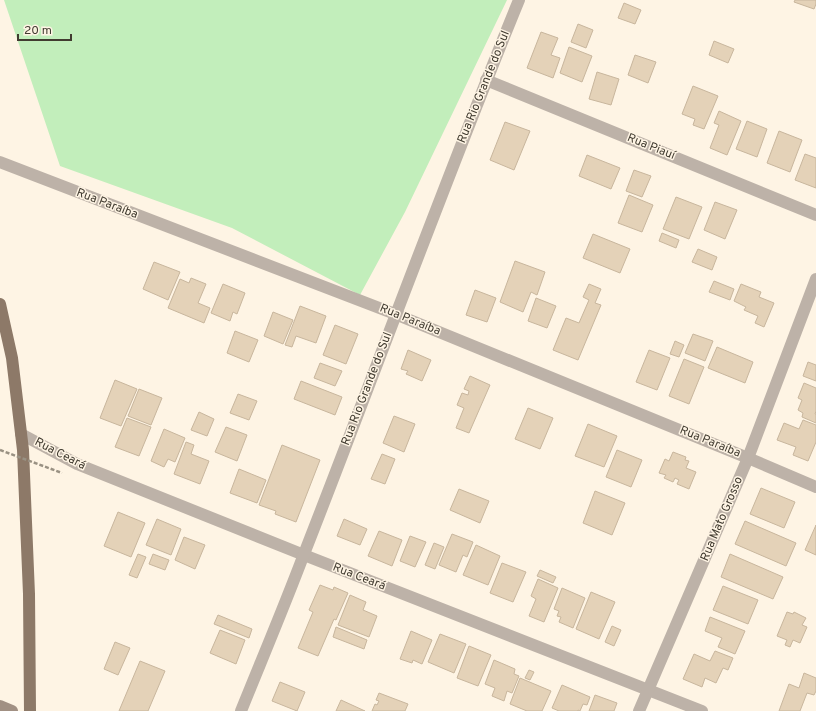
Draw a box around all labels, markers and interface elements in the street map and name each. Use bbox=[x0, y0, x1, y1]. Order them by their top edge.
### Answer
scale bar bbox=[18, 16, 71, 42]
text: 20 m bbox=[24, 23, 52, 39]
street label: Rua Rio Grande do Sul bbox=[454, 28, 514, 146]
street label: Rua Piauí bbox=[625, 130, 678, 164]
street label: Rua Paraíba bbox=[74, 185, 140, 223]
street label: Rua Paraíba bbox=[377, 300, 443, 340]
street label: Rua Rio Grande do Sul bbox=[338, 330, 396, 448]
street label: Rua Paraíba bbox=[677, 422, 743, 462]
street label: Rua Ceará bbox=[32, 434, 88, 474]
street label: Rua Mato Grosso bbox=[697, 474, 747, 564]
street label: Rua Ceará bbox=[330, 560, 388, 594]

